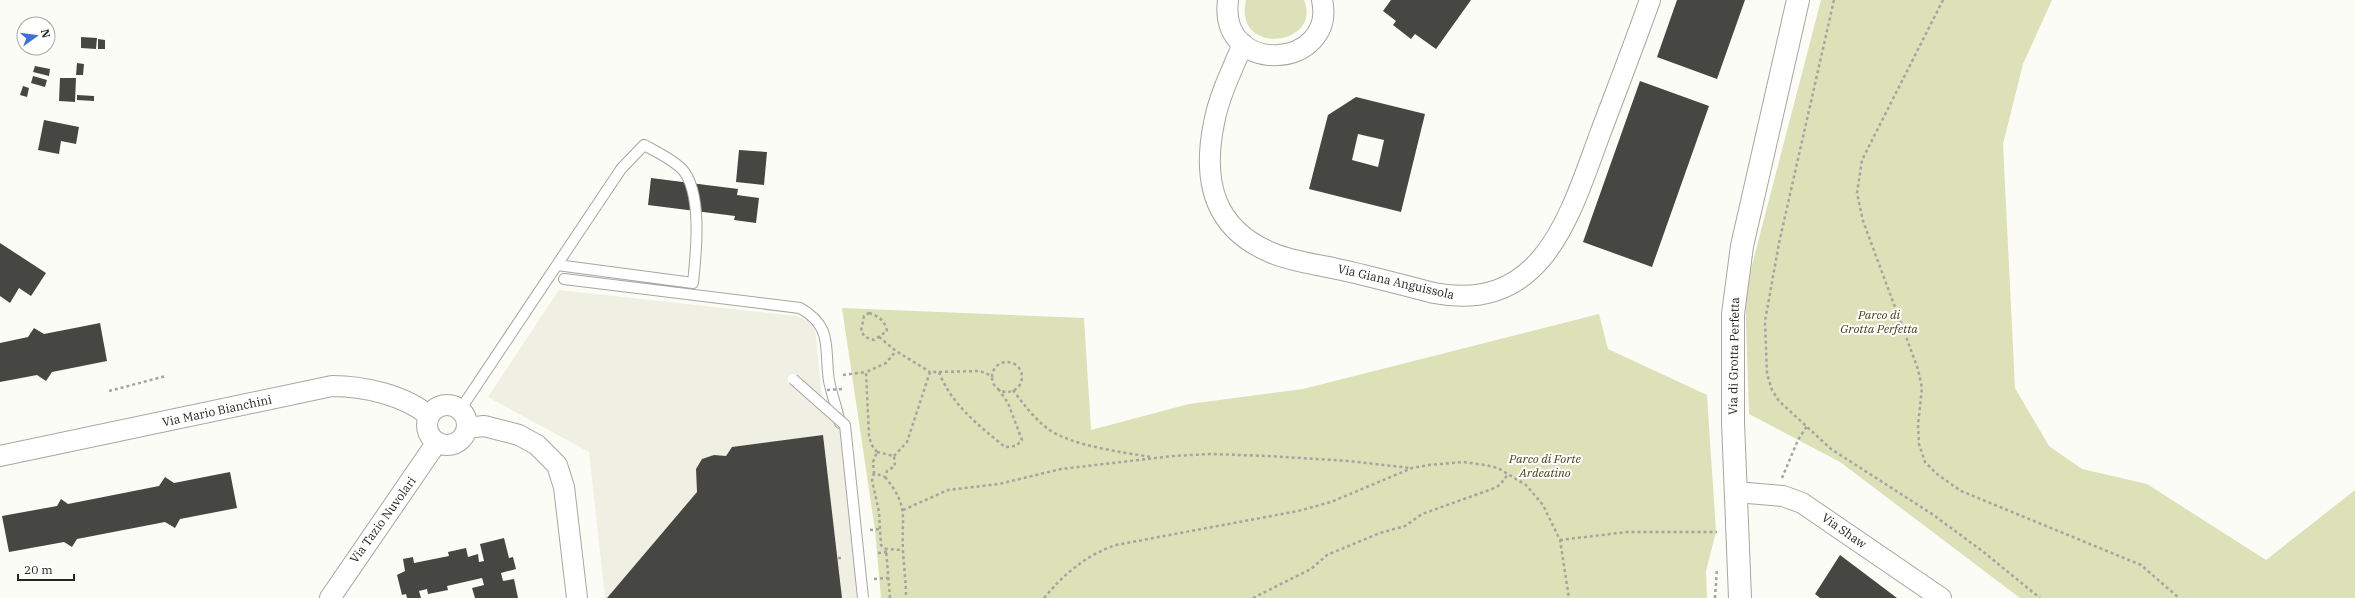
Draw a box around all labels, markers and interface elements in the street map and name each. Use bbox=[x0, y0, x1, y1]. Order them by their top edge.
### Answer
north arrow bbox=[16, 16, 56, 56]
text: N bbox=[38, 28, 54, 40]
street label: Via Giana Anguissola bbox=[1336, 261, 1456, 302]
street label: Via di Grotta Perfetta bbox=[1725, 297, 1742, 415]
park label: Parco di Grotta Perfetta bbox=[1840, 307, 1918, 336]
street label: Via Mario Bianchini bbox=[161, 392, 273, 429]
park label: Parco di Forte Ardeatino bbox=[1508, 451, 1582, 480]
street label: Via Tazio Nuvolari bbox=[346, 473, 419, 566]
street label: Via Shaw bbox=[1819, 510, 1870, 552]
scale bar bbox=[18, 556, 74, 582]
text: 20 m bbox=[24, 562, 53, 577]

